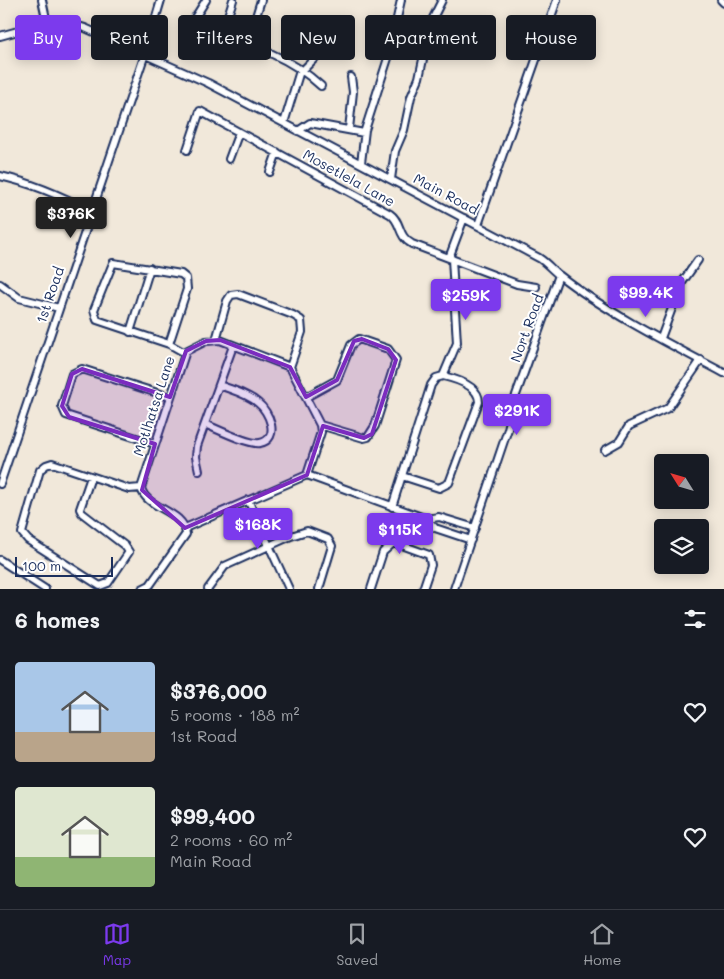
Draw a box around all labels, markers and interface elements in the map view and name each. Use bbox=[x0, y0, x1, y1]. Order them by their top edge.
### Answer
chip: Buy bbox=[15, 15, 81, 60]
chip: Rent bbox=[91, 15, 168, 60]
chip: Filters bbox=[178, 15, 271, 60]
chip: New bbox=[281, 15, 355, 60]
chip: Apartment bbox=[365, 15, 496, 60]
chip: House bbox=[506, 15, 596, 60]
street label: Mosetlela Lane bbox=[300, 144, 399, 211]
street label: Main Road bbox=[410, 168, 482, 219]
pin: $376K bbox=[36, 196, 106, 239]
text: $376K bbox=[47, 202, 95, 223]
street label: 1st Road bbox=[31, 264, 68, 326]
pin: $99.4K bbox=[605, 276, 687, 318]
pin: $259K bbox=[431, 278, 501, 321]
text: $99.4K bbox=[619, 281, 673, 302]
text: $259K bbox=[442, 284, 490, 305]
street label: Nort Road bbox=[505, 291, 548, 365]
street label: Motlhatsa Lane bbox=[128, 353, 179, 458]
pin: $291K bbox=[482, 394, 552, 436]
text: $291K bbox=[494, 399, 540, 420]
north arrow bbox=[654, 454, 709, 509]
map controls bbox=[654, 454, 709, 574]
pin: $168K bbox=[223, 508, 293, 550]
pin: $115K bbox=[365, 512, 435, 555]
text: $168K bbox=[234, 513, 282, 534]
text: $115K bbox=[378, 518, 422, 539]
button: layers bbox=[654, 519, 709, 574]
scale bar bbox=[15, 554, 112, 577]
text: 100 m bbox=[22, 556, 61, 575]
icon: filters bbox=[681, 605, 709, 633]
text: 6 homes bbox=[15, 606, 100, 633]
text: $376,000 bbox=[170, 677, 267, 704]
icon: home bbox=[55, 682, 115, 742]
icon: heart bbox=[681, 698, 709, 726]
text: 5 rooms · 188 m² bbox=[170, 704, 300, 725]
text: 1st Road bbox=[170, 725, 237, 746]
text: $99,400 bbox=[170, 802, 255, 829]
icon: home bbox=[55, 807, 115, 867]
icon: heart bbox=[681, 823, 709, 851]
text: 2 rooms · 60 m² bbox=[170, 829, 292, 850]
text: Main Road bbox=[170, 850, 251, 871]
tab: Map bbox=[103, 920, 131, 969]
tab: Saved bbox=[336, 920, 378, 969]
tab: Home bbox=[583, 920, 621, 969]

